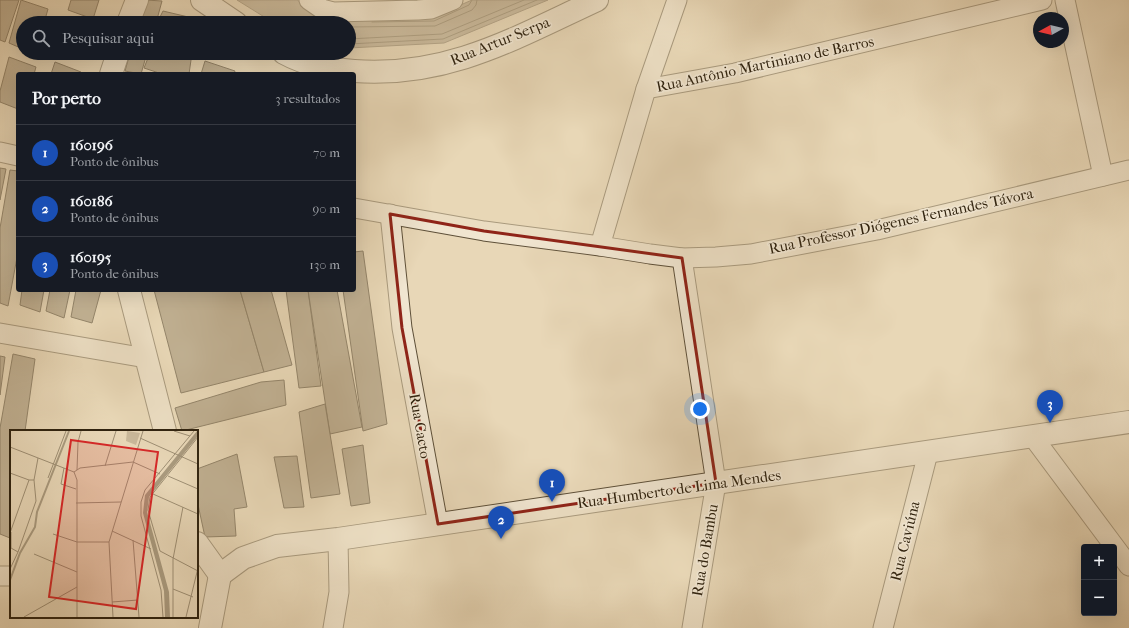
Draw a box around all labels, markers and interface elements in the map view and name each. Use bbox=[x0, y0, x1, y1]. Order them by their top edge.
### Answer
street label: Rua Artur Serpa bbox=[448, 12, 553, 69]
north arrow bbox=[1033, 12, 1069, 48]
search box bbox=[16, 16, 356, 60]
icon: search bbox=[30, 27, 52, 49]
text: Pesquisar aqui bbox=[62, 29, 154, 47]
street label: Rua Antônio Martiniano de Barros bbox=[655, 32, 876, 96]
text: Por perto bbox=[32, 88, 101, 108]
text: 3 resultados bbox=[275, 91, 340, 106]
text: 160196 bbox=[70, 136, 113, 154]
text: 1 bbox=[43, 145, 47, 160]
text: 70 m bbox=[313, 145, 340, 160]
text: Ponto de ônibus bbox=[70, 154, 159, 169]
street label: Rua Professor Diógenes Fernandes Távora bbox=[767, 184, 1036, 258]
text: 160186 bbox=[70, 192, 113, 210]
text: 2 bbox=[42, 201, 48, 216]
text: 90 m bbox=[312, 201, 340, 216]
text: Ponto de ônibus bbox=[70, 210, 159, 225]
text: 160195 bbox=[70, 248, 111, 266]
text: 3 bbox=[42, 257, 48, 272]
text: 130 m bbox=[309, 257, 340, 272]
text: Ponto de ônibus bbox=[70, 266, 159, 281]
pin: 3 bbox=[1037, 390, 1063, 423]
street label: Rua Cacto bbox=[405, 392, 435, 460]
your location bbox=[690, 399, 710, 419]
inset map bbox=[10, 430, 198, 618]
street label: Rua Humberto de Lima Mendes bbox=[576, 466, 782, 512]
pin: 1 bbox=[539, 469, 565, 502]
street label: Rua Caviúna bbox=[886, 498, 924, 583]
street label: Rua do Bambu bbox=[688, 502, 722, 598]
pin: 2 bbox=[488, 506, 514, 539]
map controls bbox=[1081, 544, 1117, 616]
button: + bbox=[1081, 544, 1117, 580]
button: − bbox=[1081, 580, 1117, 616]

